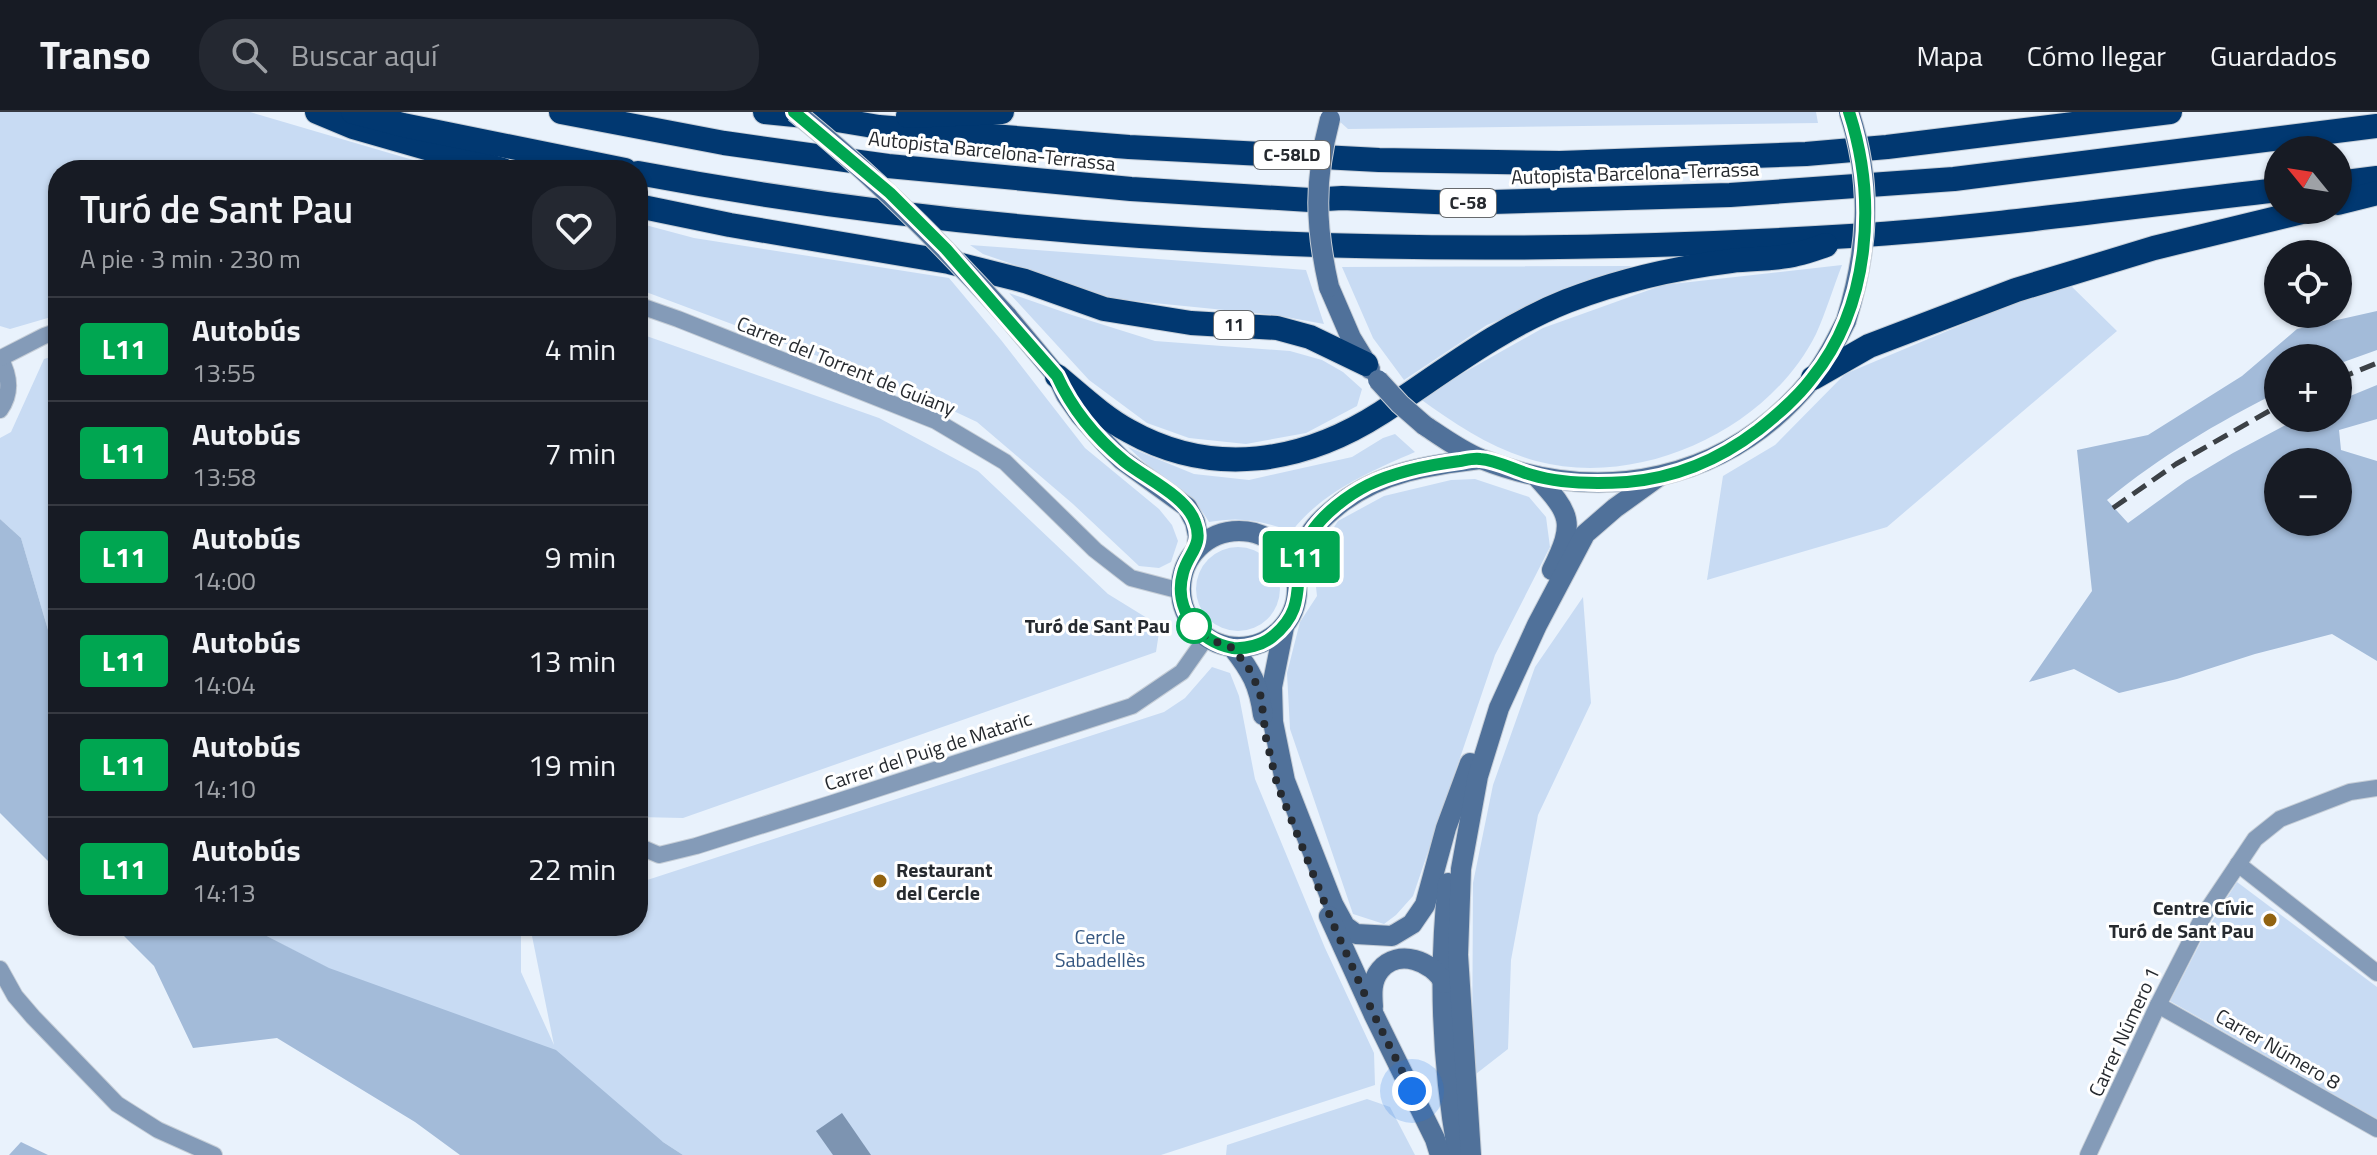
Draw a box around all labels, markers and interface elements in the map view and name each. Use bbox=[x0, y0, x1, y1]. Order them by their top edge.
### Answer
search box bbox=[199, 19, 759, 91]
text: Transo bbox=[40, 26, 151, 84]
text: Buscar aquí bbox=[291, 32, 438, 78]
icon: search bbox=[227, 33, 271, 77]
text: Mapa bbox=[1916, 34, 1983, 77]
text: Cómo llegar bbox=[2027, 34, 2166, 77]
text: Guardados bbox=[2210, 34, 2337, 77]
street label: Autopista Barcelona-Terrassa bbox=[867, 122, 1117, 179]
north arrow bbox=[2264, 136, 2352, 224]
map controls bbox=[2264, 136, 2352, 536]
road number: C-58LD bbox=[1254, 141, 1330, 169]
street label: Autopista Barcelona-Terrassa bbox=[1510, 153, 1760, 192]
text: Turó de Sant Pau bbox=[80, 180, 353, 238]
button: heart bbox=[532, 186, 616, 270]
road number: C-58 bbox=[1440, 189, 1496, 217]
text: A pie · 3 min · 230 m bbox=[80, 239, 301, 278]
button: locate bbox=[2264, 240, 2352, 328]
text: Autobús bbox=[192, 307, 301, 353]
street label: Carrer del Torrent de Guiany bbox=[732, 307, 961, 424]
road number: 11 bbox=[1214, 311, 1254, 339]
text: 4 min bbox=[545, 326, 616, 372]
text: L11 bbox=[102, 327, 146, 370]
button: + bbox=[2264, 344, 2352, 432]
text: 13:55 bbox=[192, 353, 256, 392]
text: Autobús bbox=[192, 411, 301, 457]
text: 7 min bbox=[545, 430, 616, 476]
text: L11 bbox=[102, 431, 146, 474]
button: − bbox=[2264, 448, 2352, 536]
text: 13:58 bbox=[192, 457, 256, 496]
text: Autobús bbox=[192, 515, 301, 561]
line badge: L11 bbox=[1255, 531, 1347, 583]
text: 9 min bbox=[545, 534, 616, 580]
text: L11 bbox=[102, 535, 146, 578]
text: L11 bbox=[1279, 535, 1323, 578]
text: 14:00 bbox=[192, 561, 256, 600]
marker: Turó de Sant Pau bbox=[1177, 609, 1211, 643]
place label: Turó de Sant Pau bbox=[1025, 610, 1170, 641]
text: Autobús bbox=[192, 619, 301, 665]
text: 13 min bbox=[528, 638, 616, 684]
text: L11 bbox=[102, 639, 146, 682]
text: 14:04 bbox=[192, 665, 256, 704]
street label: Carrer del Puig de Mataric bbox=[820, 702, 1035, 799]
text: Autobús bbox=[192, 723, 301, 769]
text: 19 min bbox=[528, 742, 616, 788]
text: L11 bbox=[102, 743, 146, 786]
text: 14:10 bbox=[192, 769, 256, 808]
text: Autobús bbox=[192, 827, 301, 873]
text: 22 min bbox=[528, 846, 616, 892]
text: L11 bbox=[102, 847, 146, 890]
place label: Restaurant del Cercle bbox=[896, 854, 992, 908]
marker: Restaurant del Cercle bbox=[871, 872, 889, 890]
text: 14:13 bbox=[192, 873, 256, 912]
place label: Centre Cívic Turó de Sant Pau bbox=[2109, 892, 2254, 946]
marker: Centre Cívic Turó de Sant Pau bbox=[2261, 911, 2279, 929]
park label: Cercle Sabadellès bbox=[1055, 921, 1145, 975]
street label: Carrer Número 1 bbox=[2080, 962, 2167, 1102]
street label: Carrer Número 8 bbox=[2210, 1000, 2347, 1097]
your location bbox=[1392, 1071, 1432, 1111]

